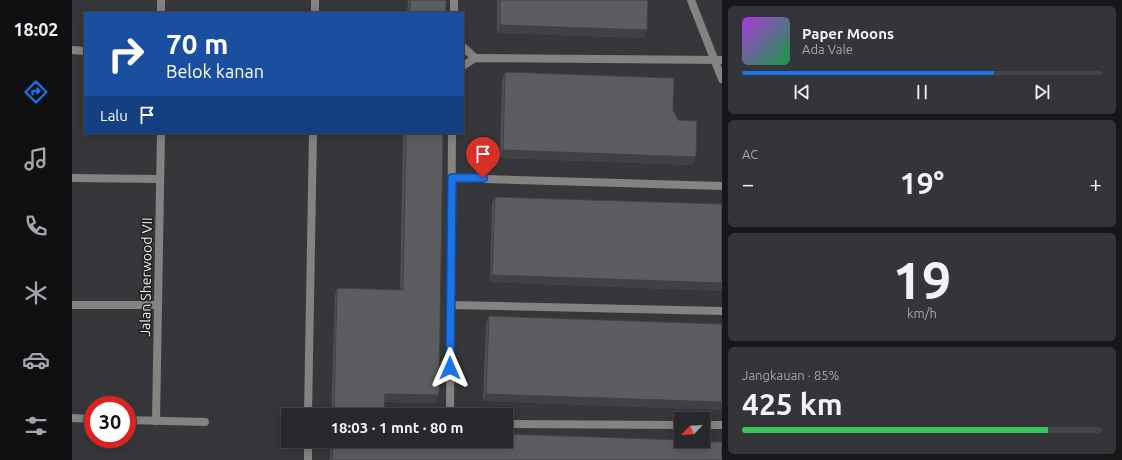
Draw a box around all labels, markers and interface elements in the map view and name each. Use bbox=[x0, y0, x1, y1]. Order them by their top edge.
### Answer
text: 18:02 bbox=[13, 19, 59, 39]
text: Paper Moons bbox=[802, 25, 894, 42]
icon: right bbox=[100, 28, 152, 80]
text: 70 m bbox=[166, 28, 228, 59]
text: Ada Vale bbox=[802, 42, 853, 56]
text: Belok kanan bbox=[166, 61, 264, 81]
icon: directions bbox=[22, 78, 50, 106]
icon: previous bbox=[791, 81, 813, 103]
icon: pause bbox=[911, 81, 933, 103]
icon: next bbox=[1031, 81, 1053, 103]
icon: arrive bbox=[136, 104, 158, 126]
text: Lalu bbox=[100, 107, 128, 124]
pin bbox=[466, 137, 500, 178]
icon: arrive bbox=[472, 143, 494, 165]
icon: music bbox=[22, 145, 50, 173]
text: AC bbox=[742, 147, 758, 161]
text: 19° bbox=[900, 166, 944, 200]
text: − bbox=[742, 171, 754, 196]
text: + bbox=[1090, 171, 1102, 196]
icon: phone bbox=[22, 212, 50, 240]
street label: Jalan Sherwood VII bbox=[137, 217, 155, 337]
text: 19 bbox=[893, 251, 951, 309]
icon: climate bbox=[22, 279, 50, 307]
text: km/h bbox=[907, 306, 937, 320]
icon: car bbox=[22, 346, 50, 374]
position arrow bbox=[429, 347, 471, 389]
text: Jangkauan · 85% bbox=[742, 368, 840, 382]
text: 425 km bbox=[742, 387, 843, 421]
speed limit sign: 30 bbox=[84, 396, 136, 448]
icon: filters bbox=[22, 412, 50, 440]
north arrow bbox=[674, 412, 710, 448]
map controls bbox=[674, 412, 710, 448]
text: 18:03 · 1 mnt · 80 m bbox=[331, 419, 463, 436]

